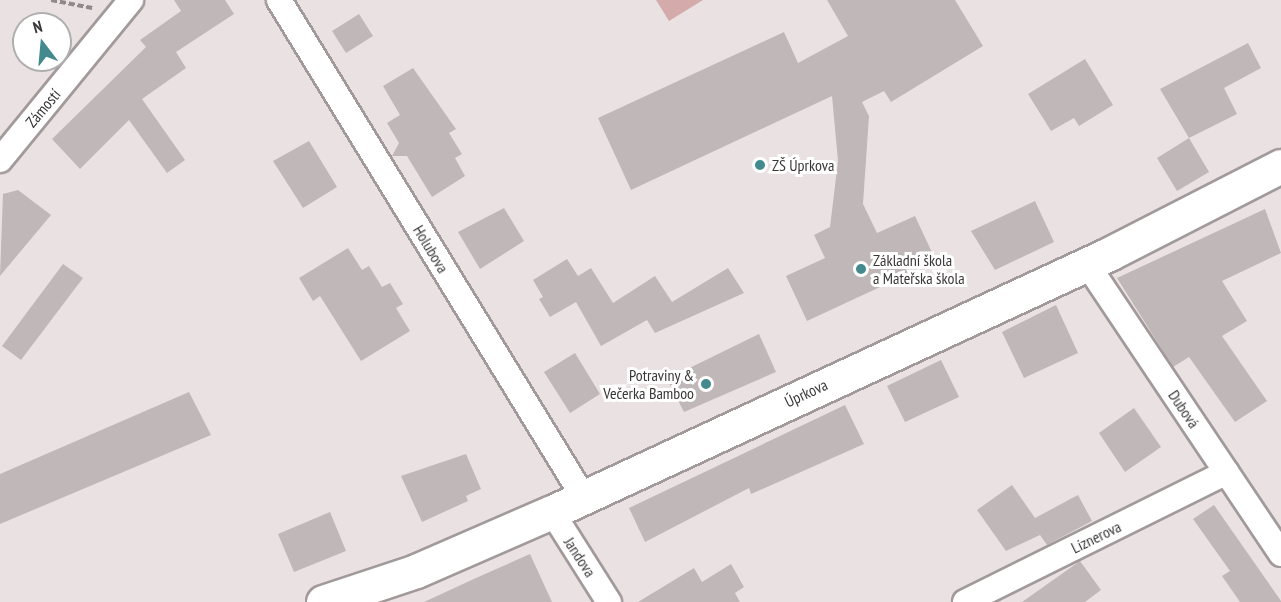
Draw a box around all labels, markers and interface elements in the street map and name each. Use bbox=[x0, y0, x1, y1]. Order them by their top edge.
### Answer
north arrow bbox=[12, 12, 72, 72]
text: N bbox=[31, 16, 44, 37]
street label: Zámostí bbox=[21, 85, 65, 131]
place label: ZŠ Úprkova bbox=[772, 155, 834, 175]
marker: ZŠ Úprkova bbox=[753, 158, 767, 172]
street label: Holubova bbox=[409, 222, 453, 276]
place label: Základní škola a Mateřska škola bbox=[873, 250, 965, 288]
marker: Základní škola a Mateřska škola bbox=[854, 262, 868, 276]
place label: Potraviny & Večerka Bamboo bbox=[603, 365, 694, 403]
street label: Úprkova bbox=[782, 375, 830, 411]
marker: Potraviny & Večerka Bamboo bbox=[699, 377, 713, 391]
street label: Dubová bbox=[1164, 386, 1204, 432]
street label: Líznerova bbox=[1068, 517, 1124, 557]
street label: Jandova bbox=[560, 534, 600, 580]

